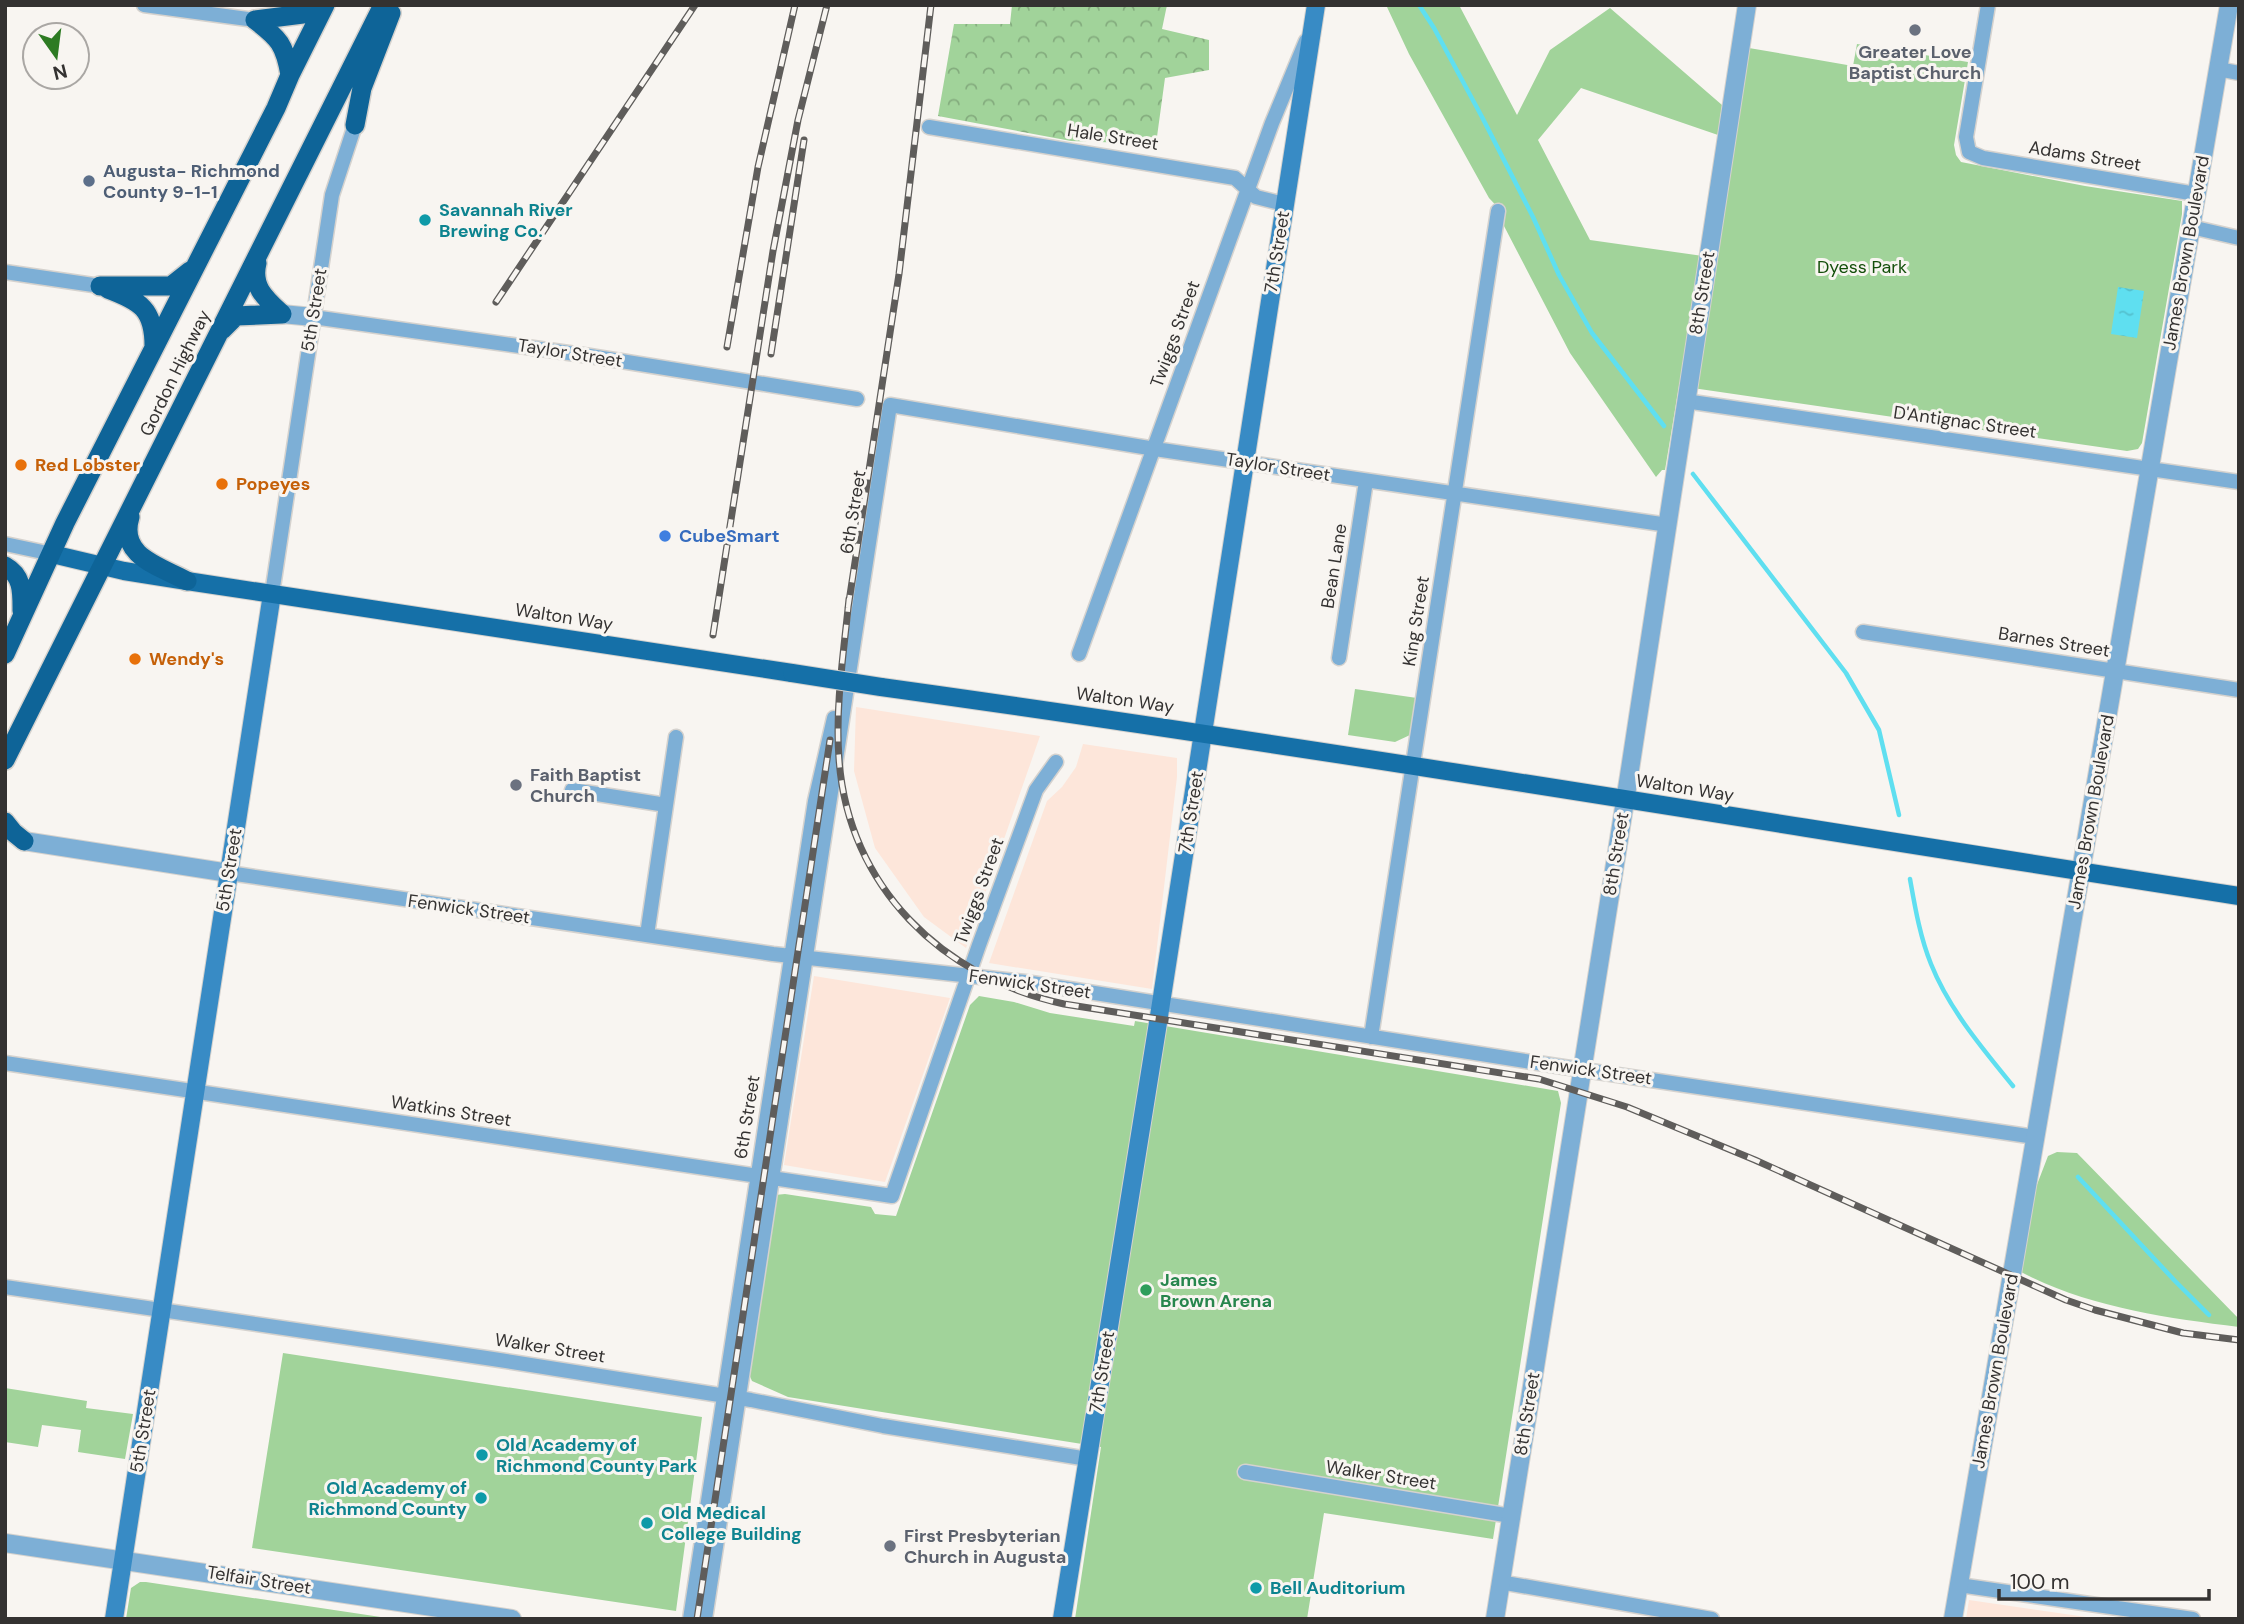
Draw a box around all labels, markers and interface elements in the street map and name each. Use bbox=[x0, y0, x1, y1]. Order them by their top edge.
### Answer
north arrow bbox=[21, 21, 91, 91]
marker: Greater Love Baptist Church bbox=[1907, 22, 1923, 38]
place label: Greater Love Baptist Church bbox=[1849, 40, 1981, 85]
text: N bbox=[50, 58, 70, 86]
street label: Hale Street bbox=[1066, 118, 1160, 156]
street label: Adams Street bbox=[2027, 135, 2143, 177]
street label: James Brown Boulevard bbox=[2157, 154, 2215, 352]
place label: Augusta- Richmond County 9-1-1 bbox=[103, 159, 280, 204]
marker: Augusta- Richmond County 9-1-1 bbox=[81, 173, 97, 189]
place label: Savannah River Brewing Co. bbox=[439, 198, 573, 243]
street label: 7th Street bbox=[1259, 209, 1295, 295]
marker: Savannah River Brewing Co. bbox=[417, 212, 433, 228]
street label: 8th Street bbox=[1684, 250, 1720, 336]
park label: Dyess Park bbox=[1817, 255, 1907, 279]
street label: 5th Street bbox=[296, 267, 332, 353]
street label: Twiggs Street bbox=[1145, 277, 1205, 391]
street label: Gordon Highway bbox=[134, 306, 216, 440]
street label: Taylor Street bbox=[516, 333, 624, 373]
street label: D'Antignac Street bbox=[1892, 400, 2038, 444]
street label: Taylor Street bbox=[1224, 447, 1332, 487]
place label: Red Lobster bbox=[35, 453, 140, 477]
marker: Red Lobster bbox=[13, 457, 29, 473]
street label: 6th Street bbox=[835, 468, 871, 556]
place label: Popeyes bbox=[236, 472, 310, 496]
marker: Popeyes bbox=[214, 476, 230, 492]
street label: Bean Lane bbox=[1315, 522, 1353, 610]
place label: CubeSmart bbox=[679, 524, 780, 548]
marker: CubeSmart bbox=[657, 528, 673, 544]
street label: King Street bbox=[1397, 574, 1435, 668]
street label: Walton Way bbox=[513, 597, 615, 637]
street label: Barnes Street bbox=[1996, 621, 2112, 663]
place label: Wendy's bbox=[149, 647, 224, 671]
marker: Wendy's bbox=[127, 651, 143, 667]
street label: Walton Way bbox=[1074, 681, 1176, 719]
street label: James Brown Boulevard bbox=[2062, 713, 2120, 911]
place label: Faith Baptist Church bbox=[530, 763, 641, 808]
street label: Walton Way bbox=[1634, 768, 1736, 808]
street label: 7th Street bbox=[1173, 769, 1209, 855]
marker: Faith Baptist Church bbox=[508, 777, 524, 793]
street label: 8th Street bbox=[1598, 811, 1634, 897]
street label: 5th Street bbox=[211, 827, 247, 913]
street label: Twiggs Street bbox=[949, 834, 1009, 948]
street label: Fenwick Street bbox=[406, 889, 532, 929]
street label: Fenwick Street bbox=[967, 964, 1093, 1004]
street label: Fenwick Street bbox=[1528, 1050, 1654, 1090]
street label: 6th Street bbox=[729, 1073, 765, 1161]
street label: Watkins Street bbox=[389, 1090, 513, 1132]
place label: James Brown Arena bbox=[1160, 1268, 1272, 1313]
street label: James Brown Boulevard bbox=[1966, 1272, 2024, 1470]
marker: James Brown Arena bbox=[1138, 1282, 1154, 1298]
street label: Walker Street bbox=[493, 1327, 607, 1369]
street label: 7th Street bbox=[1084, 1329, 1120, 1415]
street label: 8th Street bbox=[1509, 1371, 1545, 1457]
street label: 5th Street bbox=[125, 1388, 161, 1474]
place label: Old Academy of Richmond County Park bbox=[496, 1433, 698, 1478]
marker: Old Academy of Richmond County Park bbox=[474, 1447, 490, 1463]
street label: Walker Street bbox=[1324, 1454, 1438, 1496]
place label: Old Academy of Richmond County bbox=[308, 1476, 467, 1521]
marker: Old Academy of Richmond County bbox=[473, 1490, 489, 1506]
place label: Old Medical College Building bbox=[661, 1501, 802, 1546]
marker: Old Medical College Building bbox=[639, 1515, 655, 1531]
place label: First Presbyterian Church in Augusta bbox=[904, 1524, 1066, 1569]
marker: First Presbyterian Church in Augusta bbox=[882, 1538, 898, 1554]
scale bar bbox=[1999, 1558, 2209, 1602]
street label: Telfair Street bbox=[205, 1560, 313, 1600]
text: 100 m bbox=[2010, 1568, 2070, 1596]
place label: Bell Auditorium bbox=[1270, 1576, 1405, 1600]
marker: Bell Auditorium bbox=[1248, 1580, 1264, 1596]

